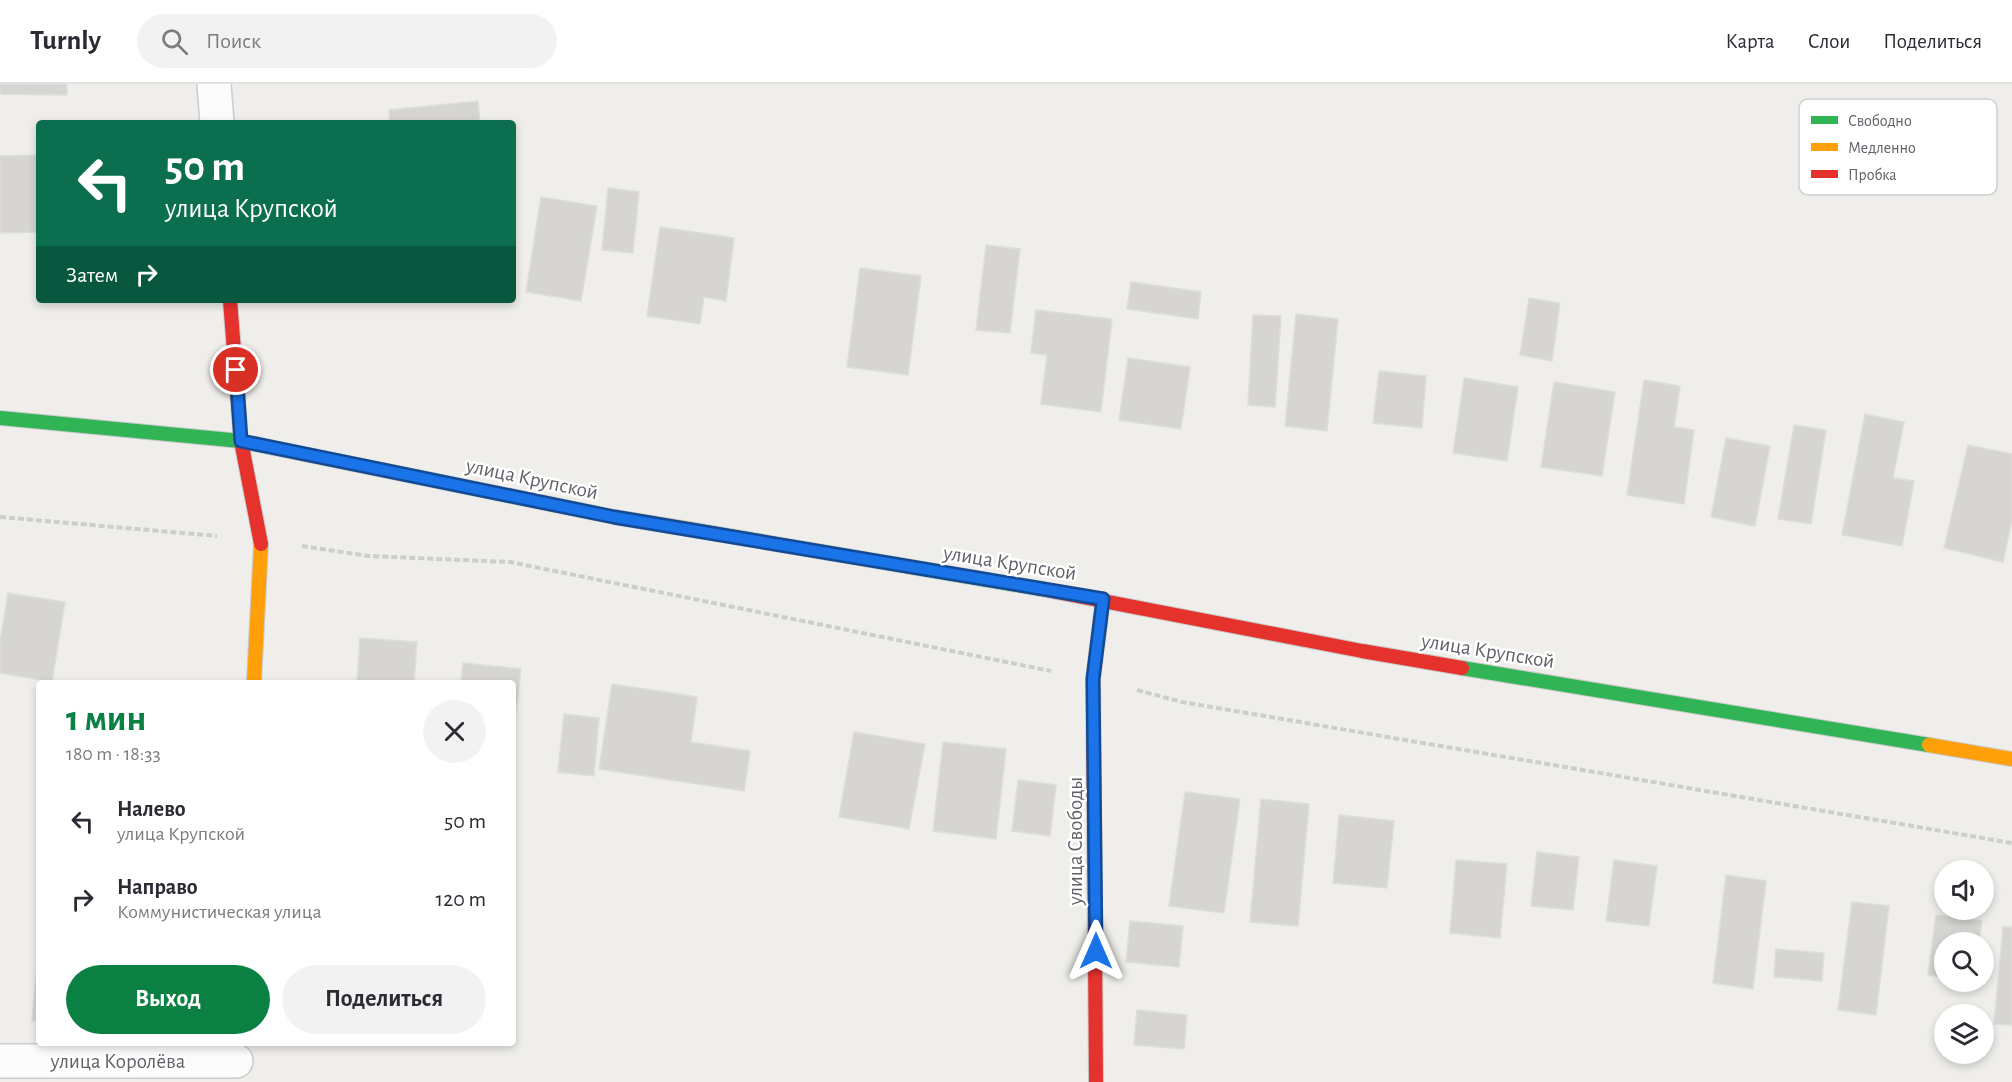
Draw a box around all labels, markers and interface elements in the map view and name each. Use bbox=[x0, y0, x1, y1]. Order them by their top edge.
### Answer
search box bbox=[137, 14, 557, 68]
icon: search bbox=[158, 25, 191, 58]
text: Turnly bbox=[30, 27, 101, 55]
text: Поиск bbox=[206, 30, 261, 52]
text: Карта bbox=[1725, 31, 1775, 52]
text: Слои bbox=[1808, 31, 1850, 52]
text: Поделиться bbox=[1883, 31, 1982, 52]
legend bbox=[1799, 99, 1997, 195]
text: Свободно bbox=[1848, 113, 1912, 129]
text: Медленно bbox=[1848, 140, 1916, 156]
icon: left bbox=[66, 144, 144, 222]
text: 50 m bbox=[165, 146, 245, 188]
text: Пробка bbox=[1848, 167, 1897, 183]
text: улица Крупской bbox=[165, 195, 338, 222]
icon: right bbox=[130, 258, 163, 291]
text: Затем bbox=[66, 264, 118, 286]
pin bbox=[210, 344, 261, 395]
icon: arrive bbox=[219, 353, 252, 386]
street label: улица Крупской bbox=[463, 455, 600, 503]
street label: улица Крупской bbox=[941, 542, 1078, 584]
street label: улица Крупской bbox=[1419, 630, 1556, 672]
button: close bbox=[423, 700, 486, 763]
text: 1 мин bbox=[66, 701, 146, 737]
text: 180 m · 18:33 bbox=[66, 744, 161, 764]
street label: улица Свободы bbox=[1065, 777, 1086, 906]
text: Налево bbox=[117, 798, 186, 820]
icon: left bbox=[66, 805, 99, 838]
text: 50 m bbox=[444, 810, 486, 832]
text: улица Крупской bbox=[117, 824, 245, 844]
map controls bbox=[1934, 860, 1994, 1064]
button: sound bbox=[1934, 860, 1994, 920]
text: Направо bbox=[117, 876, 198, 898]
icon: right bbox=[66, 883, 99, 916]
text: 120 m bbox=[436, 888, 486, 910]
text: Коммунистическая улица bbox=[117, 902, 322, 922]
position arrow bbox=[1064, 919, 1128, 983]
button: search bbox=[1934, 932, 1994, 992]
button: Выход bbox=[66, 965, 270, 1034]
button: Поделиться bbox=[282, 965, 486, 1034]
button: layers bbox=[1934, 1004, 1994, 1064]
street label: улица Королёва bbox=[50, 1051, 186, 1072]

